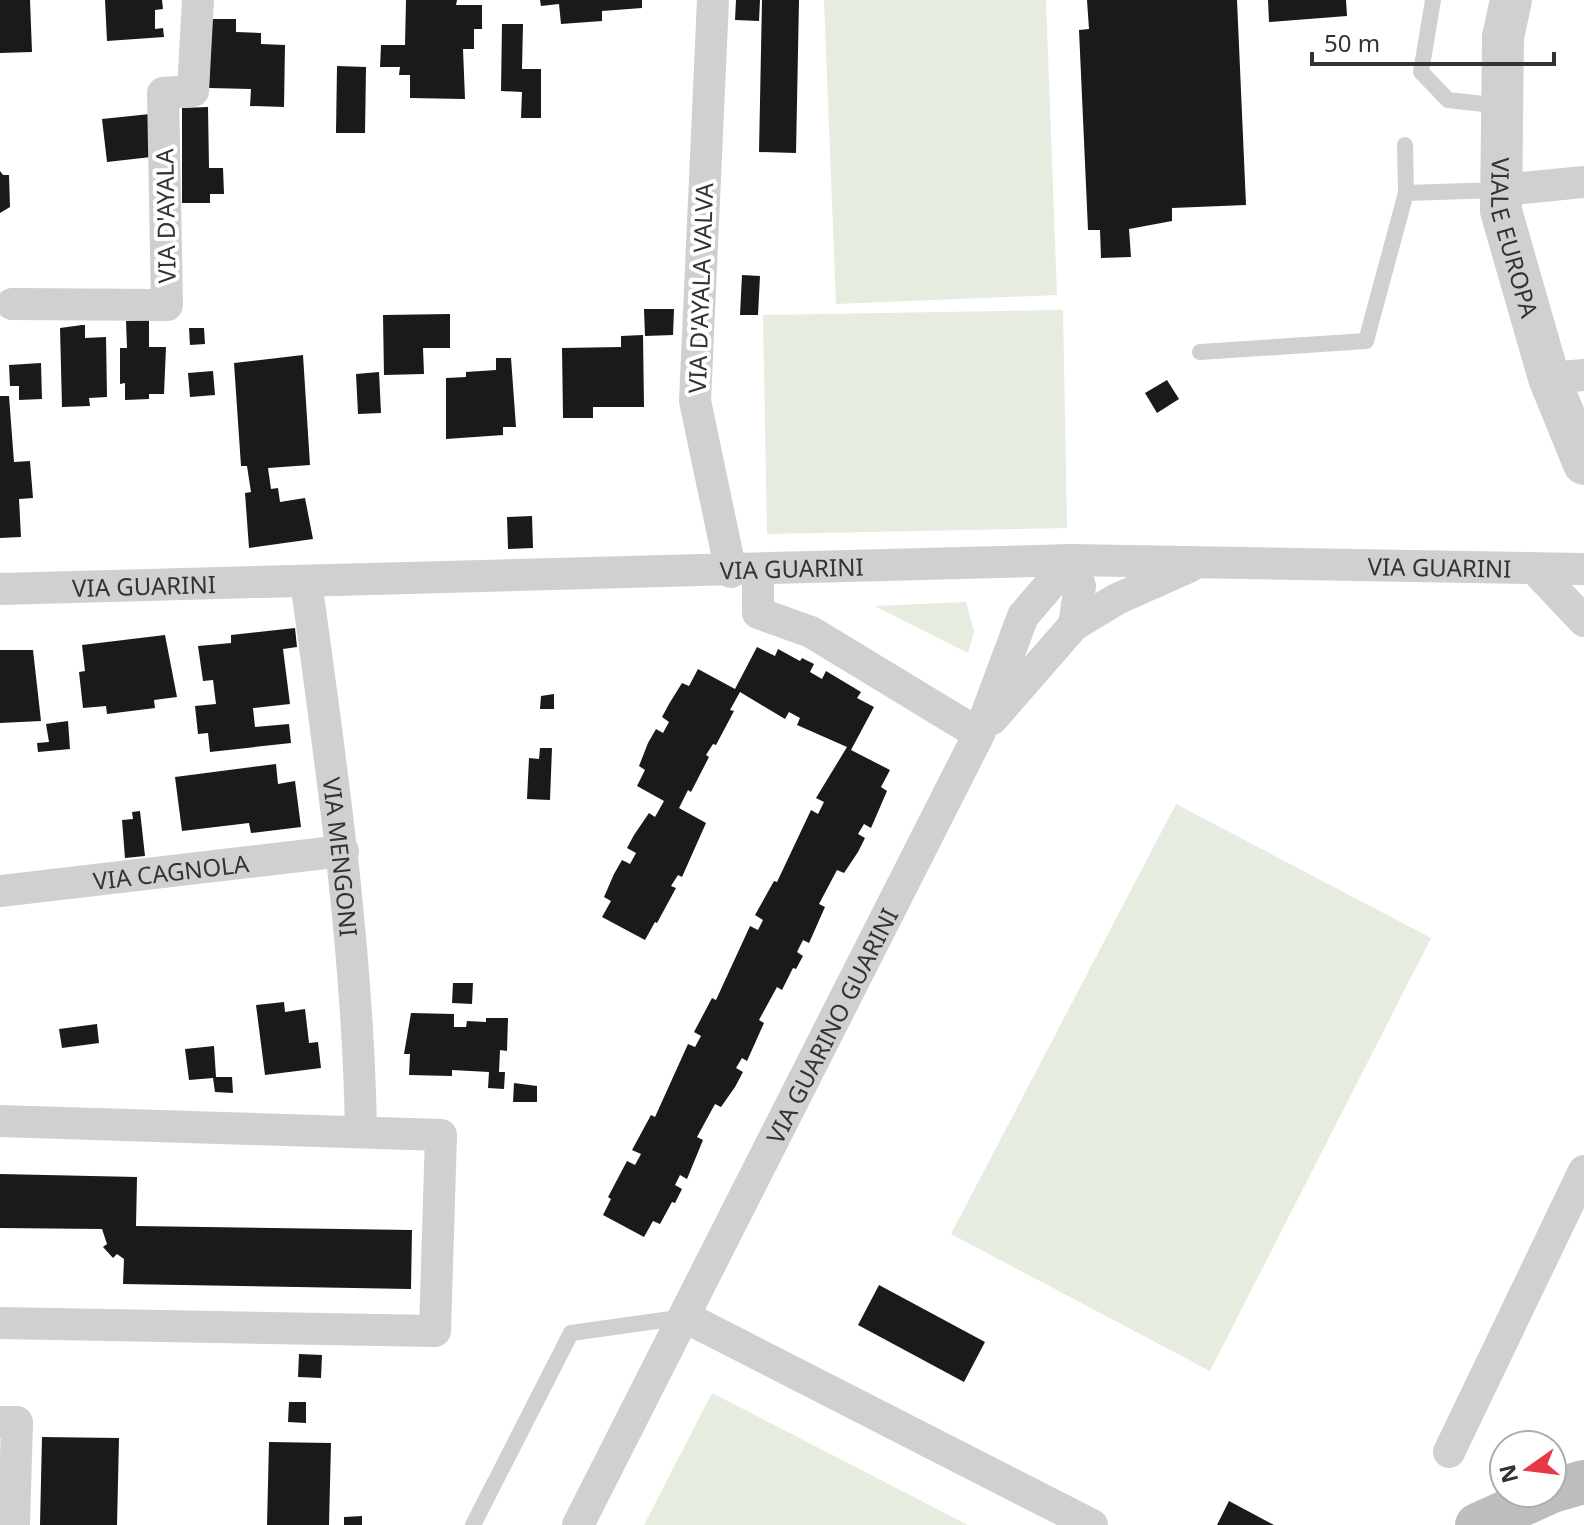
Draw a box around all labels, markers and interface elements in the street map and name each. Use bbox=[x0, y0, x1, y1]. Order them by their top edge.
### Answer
scale bar bbox=[1312, 16, 1554, 66]
text: 50 m bbox=[1324, 26, 1380, 59]
street label: VIA D'AYALA bbox=[147, 148, 183, 284]
street label: VIALE EUROPA bbox=[1484, 157, 1547, 322]
street label: VIA D'AYALA VALVA bbox=[680, 182, 720, 394]
street label: VIA GUARINI bbox=[719, 549, 864, 586]
street label: VIA GUARINI bbox=[1367, 549, 1512, 584]
street label: VIA GUARINI bbox=[72, 567, 216, 604]
street label: VIA MENGONI bbox=[316, 775, 366, 938]
street label: VIA CAGNOLA bbox=[91, 846, 251, 897]
street label: VIA GUARINO GUARINI bbox=[758, 902, 905, 1149]
north arrow bbox=[1488, 1429, 1568, 1509]
text: N bbox=[1491, 1462, 1524, 1486]

